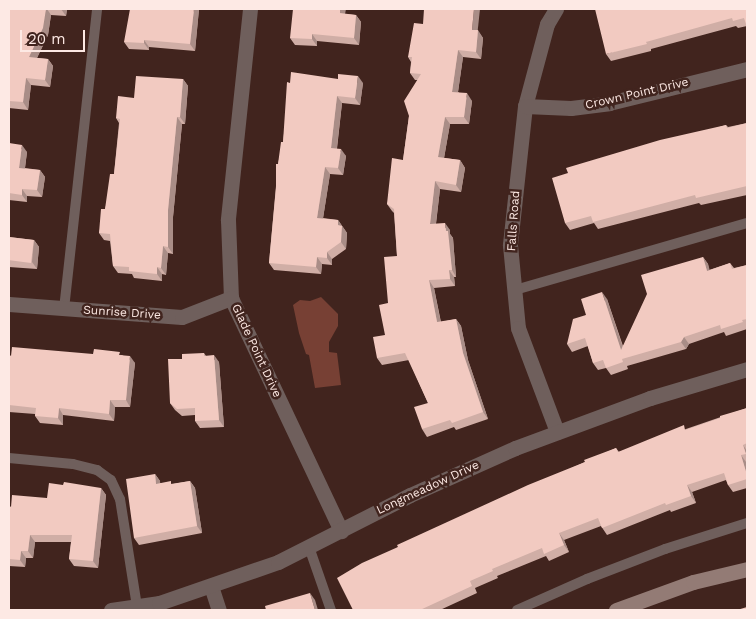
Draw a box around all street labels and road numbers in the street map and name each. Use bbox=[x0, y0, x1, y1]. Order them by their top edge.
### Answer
street label: Crown Point Drive bbox=[584, 75, 690, 113]
street label: Falls Road bbox=[505, 190, 523, 252]
street label: Glade Point Drive bbox=[228, 302, 284, 400]
street label: Sunrise Drive bbox=[83, 303, 161, 323]
street label: Longmeadow Drive bbox=[374, 458, 482, 518]

